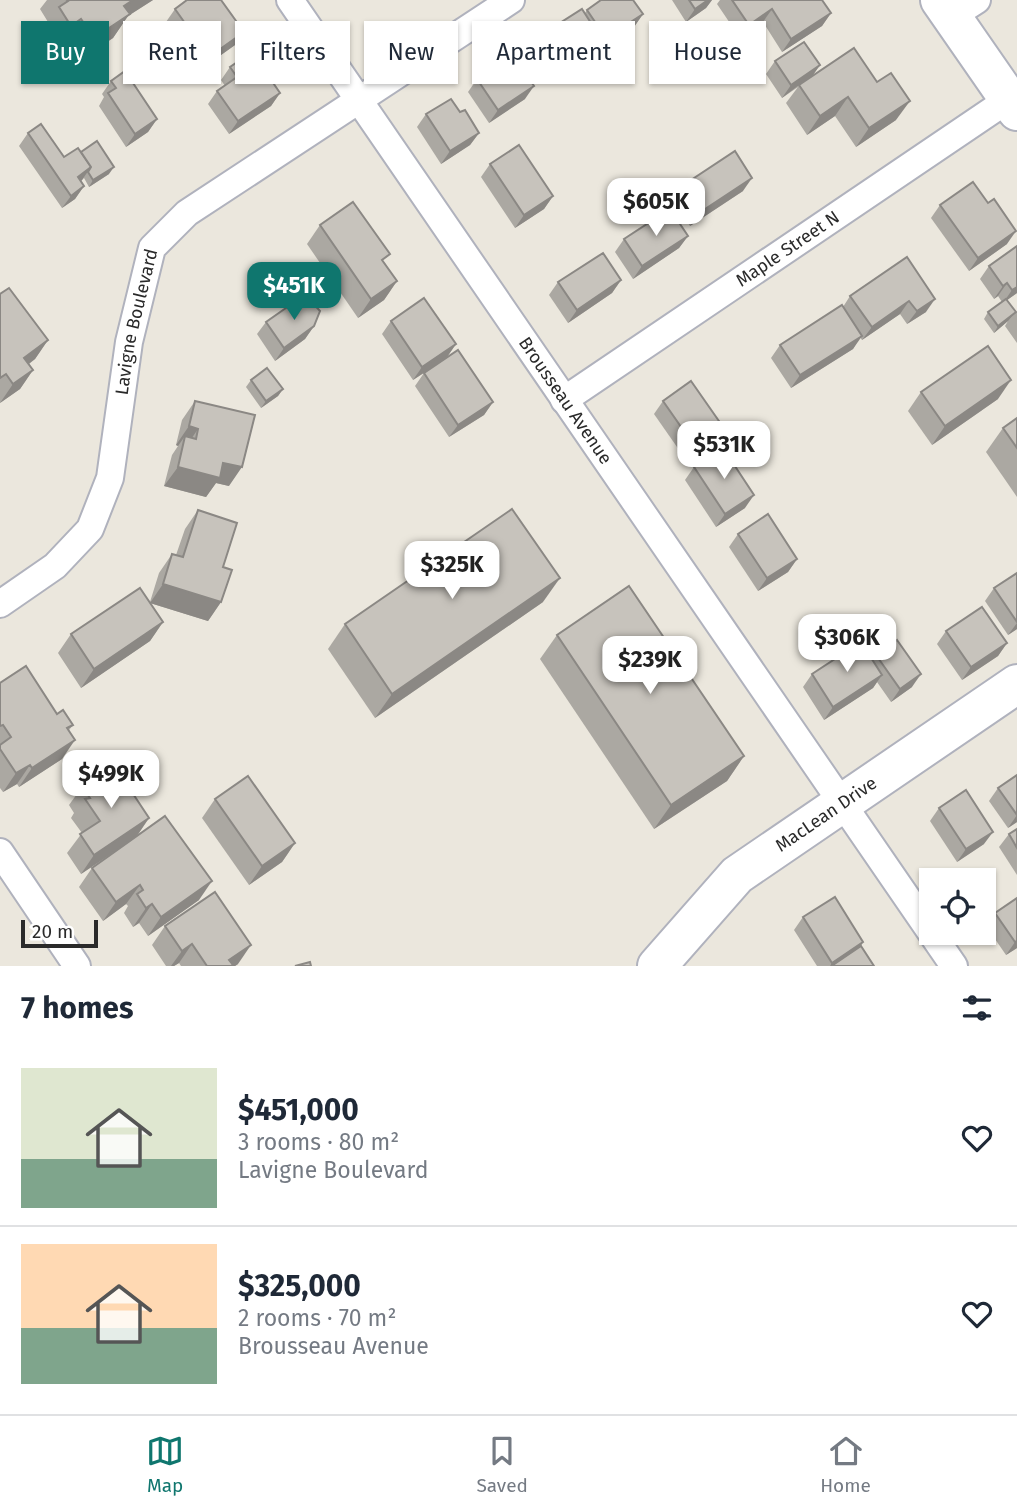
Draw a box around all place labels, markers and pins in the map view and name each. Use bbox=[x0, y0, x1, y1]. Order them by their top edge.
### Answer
pin: $605K bbox=[607, 178, 705, 238]
pin: $451K bbox=[245, 262, 343, 322]
pin: $531K bbox=[675, 421, 773, 481]
pin: $325K bbox=[403, 542, 501, 601]
pin: $306K bbox=[798, 614, 896, 674]
pin: $239K bbox=[601, 636, 699, 696]
pin: $499K bbox=[62, 750, 160, 810]

